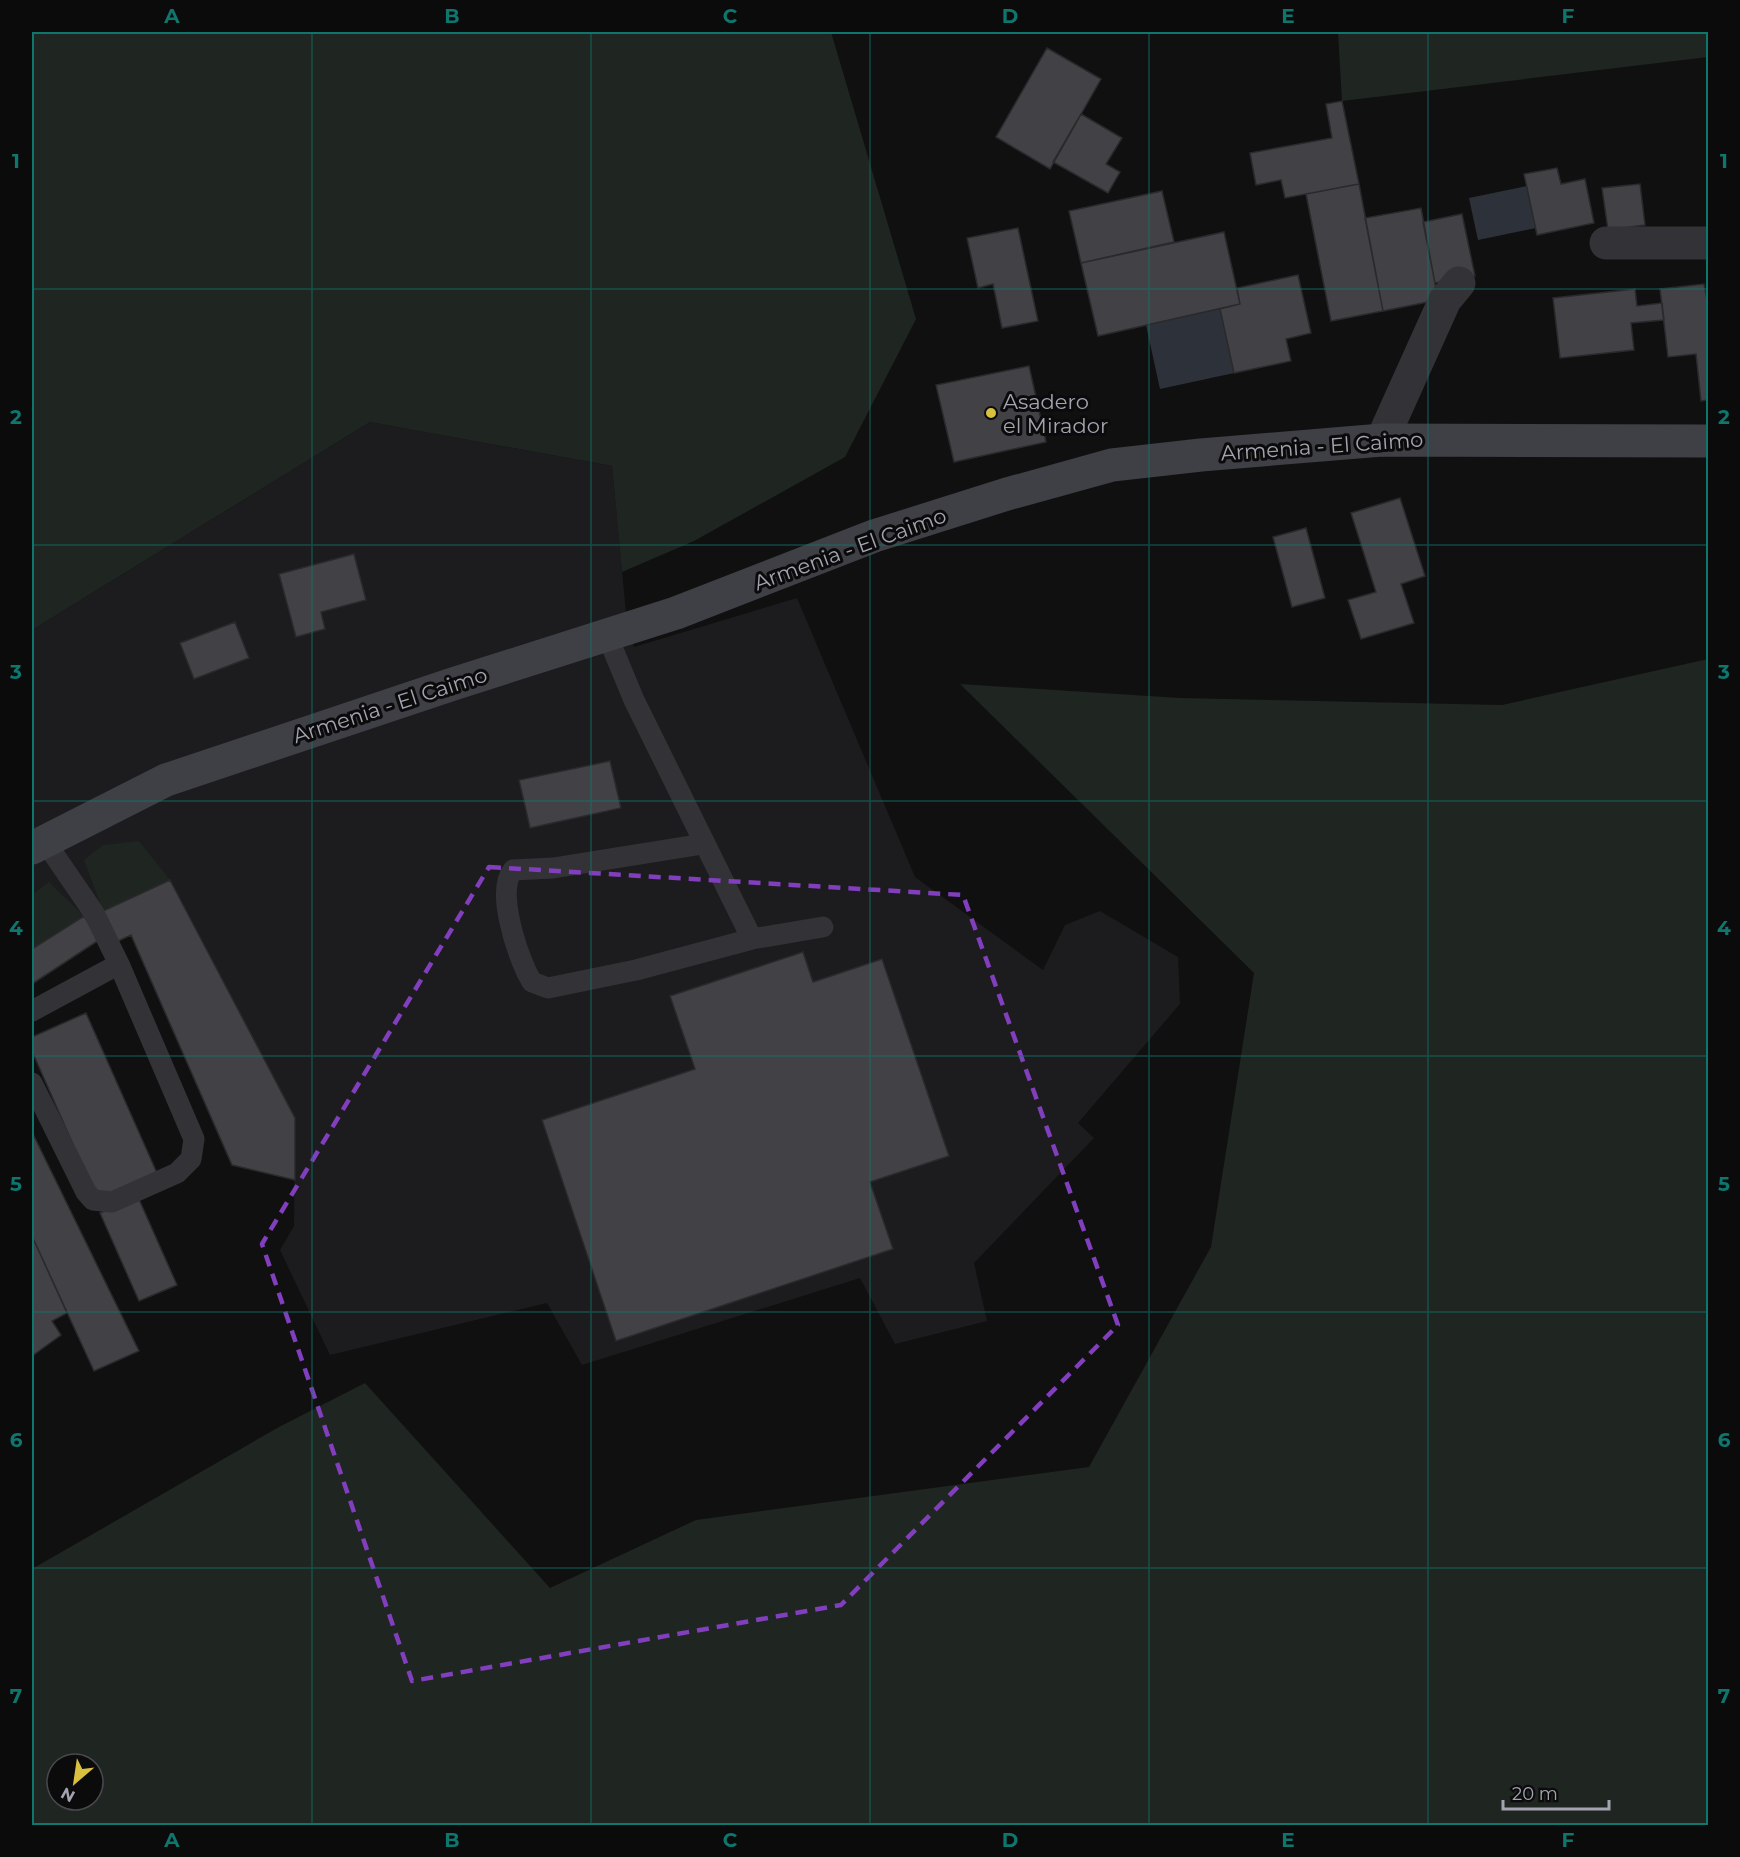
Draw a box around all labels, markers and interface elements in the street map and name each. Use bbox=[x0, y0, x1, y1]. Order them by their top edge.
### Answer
text: A bbox=[163, 4, 180, 28]
text: B bbox=[444, 4, 460, 28]
text: C bbox=[723, 4, 738, 28]
text: D bbox=[1002, 4, 1018, 28]
text: E bbox=[1281, 4, 1295, 28]
text: F bbox=[1562, 4, 1575, 28]
text: 1 bbox=[12, 149, 20, 173]
text: 1 bbox=[1720, 149, 1728, 173]
place label: Asadero el Mirador bbox=[1003, 389, 1108, 438]
text: 2 bbox=[10, 405, 22, 429]
text: 2 bbox=[1718, 405, 1730, 429]
marker: Asadero el Mirador bbox=[984, 406, 998, 420]
street label: Armenia - El Caimo bbox=[1220, 426, 1424, 466]
street label: Armenia - El Caimo bbox=[750, 503, 950, 595]
text: 3 bbox=[9, 660, 22, 684]
text: 3 bbox=[1717, 660, 1730, 684]
street label: Armenia - El Caimo bbox=[290, 662, 490, 748]
text: 4 bbox=[9, 916, 23, 940]
text: 4 bbox=[1717, 916, 1731, 940]
text: 5 bbox=[10, 1172, 22, 1196]
text: 5 bbox=[1718, 1172, 1730, 1196]
text: 6 bbox=[10, 1428, 23, 1452]
text: 6 bbox=[1718, 1428, 1731, 1452]
text: 7 bbox=[10, 1684, 22, 1708]
text: 7 bbox=[1718, 1684, 1730, 1708]
north arrow bbox=[45, 1752, 105, 1812]
scale bar bbox=[1503, 1773, 1610, 1811]
text: N bbox=[58, 1783, 78, 1806]
text: 20 m bbox=[1512, 1783, 1558, 1805]
text: A bbox=[163, 1828, 180, 1852]
text: B bbox=[444, 1828, 460, 1852]
text: C bbox=[723, 1828, 738, 1852]
text: D bbox=[1002, 1828, 1018, 1852]
text: E bbox=[1281, 1828, 1295, 1852]
text: F bbox=[1562, 1828, 1575, 1852]

